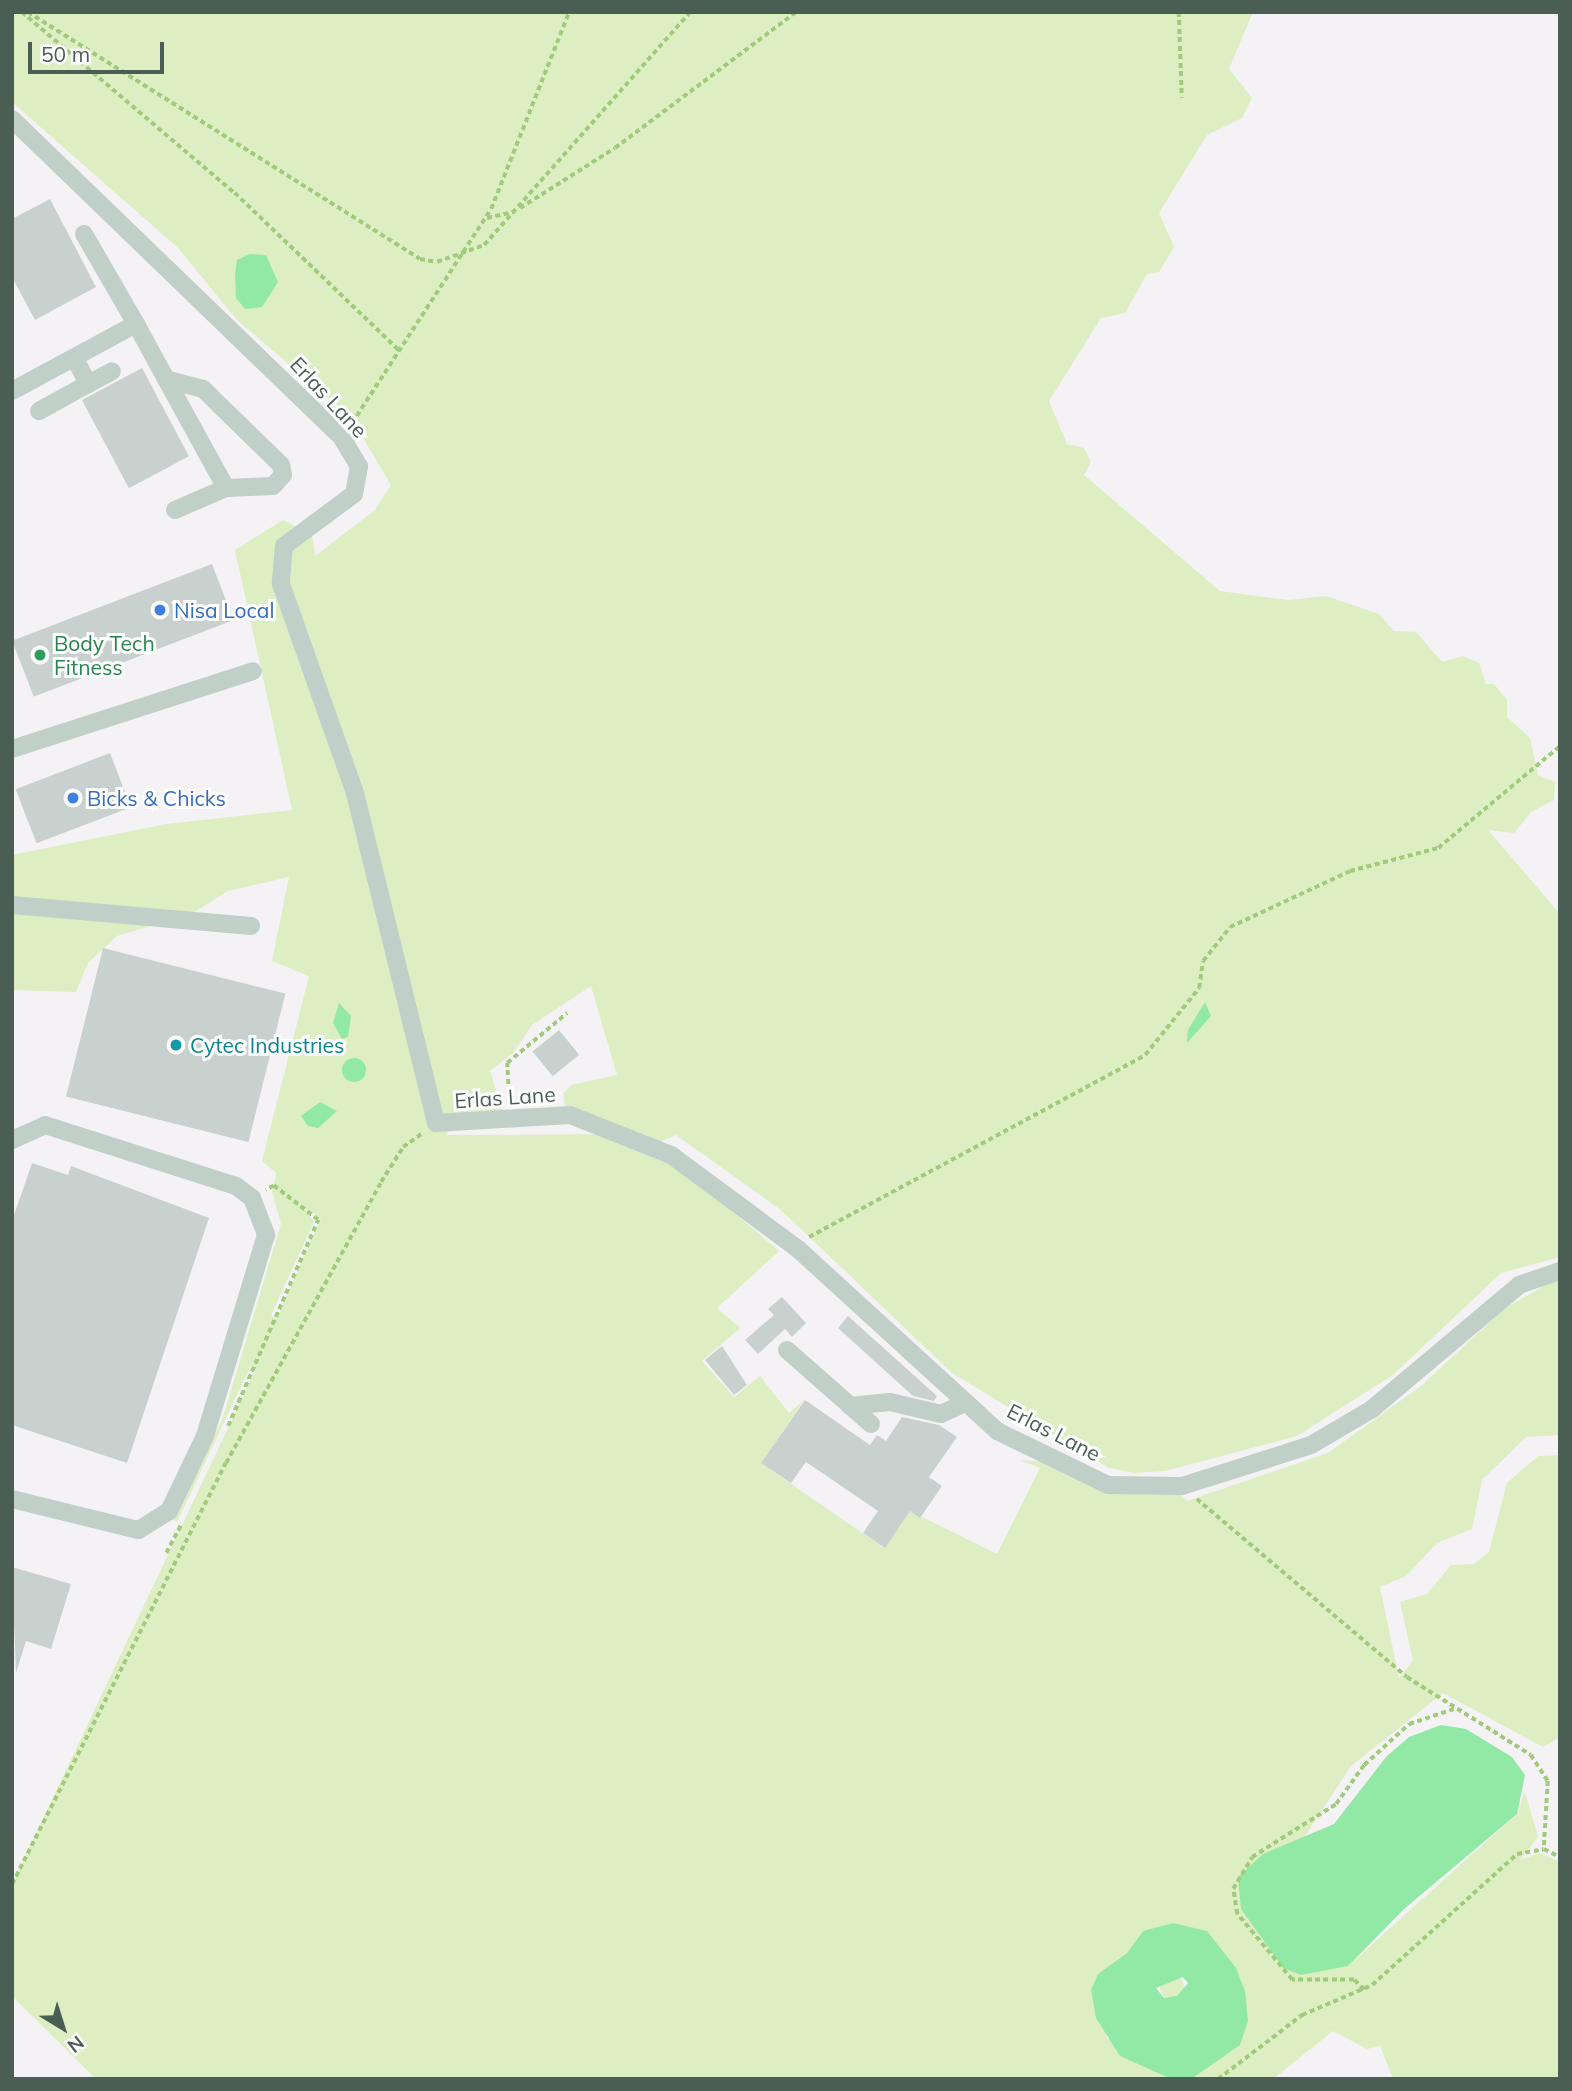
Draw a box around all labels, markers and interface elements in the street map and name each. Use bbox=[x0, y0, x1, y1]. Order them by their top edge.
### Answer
scale bar bbox=[32, 28, 168, 72]
text: 50 m bbox=[41, 41, 90, 67]
street label: Erlas Lane bbox=[285, 351, 373, 443]
place label: Nisa Local bbox=[174, 597, 274, 623]
marker: Nisa Local bbox=[152, 602, 168, 618]
place label: Body Tech Fitness bbox=[54, 630, 155, 680]
marker: Body Tech Fitness bbox=[32, 647, 48, 663]
place label: Bicks & Chicks bbox=[87, 785, 226, 811]
marker: Bicks & Chicks bbox=[65, 790, 81, 806]
place label: Cytec Industries bbox=[190, 1032, 344, 1058]
marker: Cytec Industries bbox=[168, 1037, 184, 1053]
street label: Erlas Lane bbox=[454, 1081, 556, 1113]
street label: Erlas Lane bbox=[1003, 1398, 1105, 1466]
north arrow bbox=[28, 1993, 98, 2063]
text: N bbox=[63, 2031, 89, 2058]

